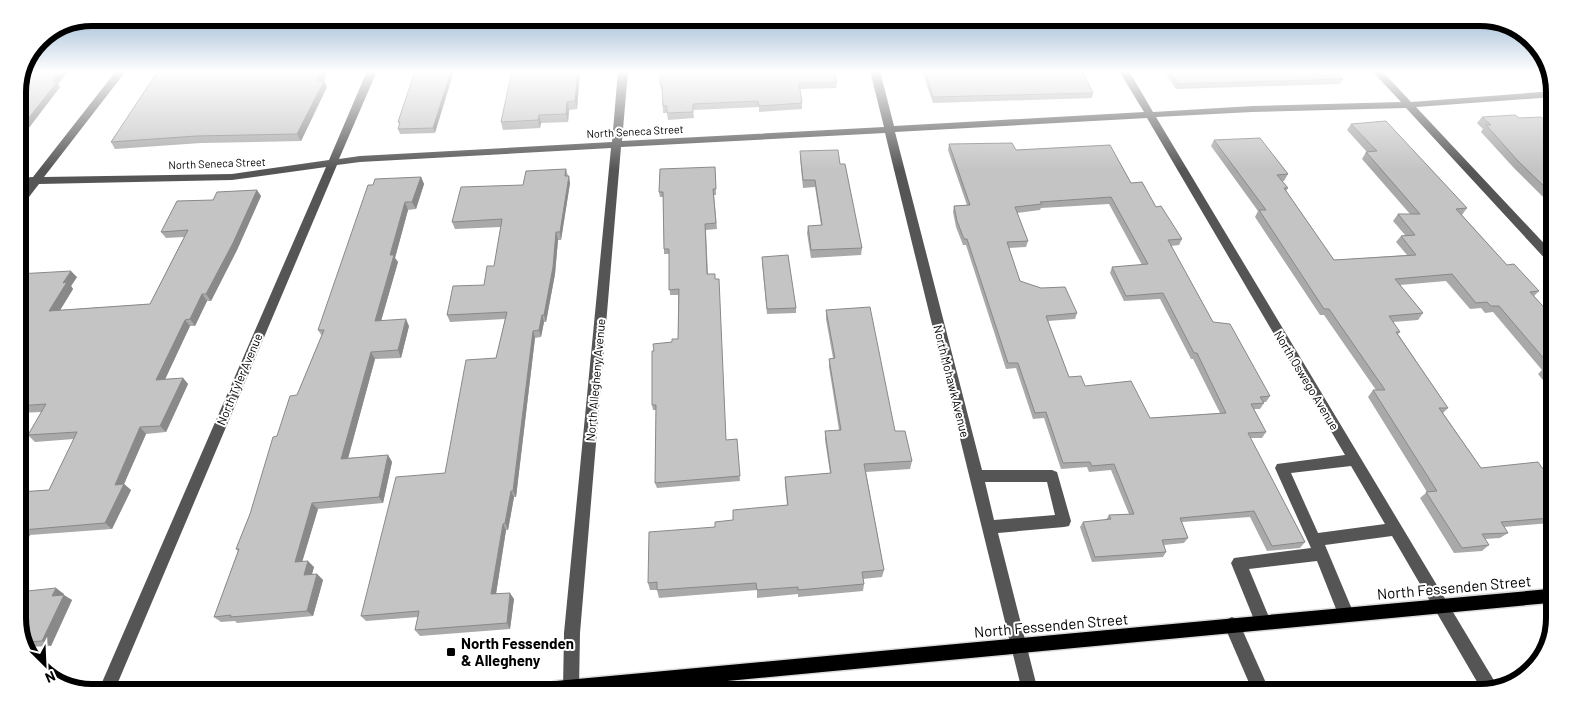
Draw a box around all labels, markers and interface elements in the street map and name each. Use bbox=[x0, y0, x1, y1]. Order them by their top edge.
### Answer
street label: North Seneca Street bbox=[586, 122, 684, 140]
street label: North Seneca Street bbox=[168, 155, 266, 171]
street label: North Allegheny Avenue bbox=[583, 318, 607, 442]
street label: North Mohawk Avenue bbox=[931, 323, 973, 439]
street label: North Oswego Avenue bbox=[1272, 328, 1342, 432]
street label: North Tyler Avenue bbox=[213, 331, 265, 427]
street label: North Fessenden Street bbox=[1376, 571, 1532, 603]
street label: North Fessenden Street bbox=[973, 609, 1129, 641]
place label: North Fessenden & Allegheny bbox=[461, 634, 574, 669]
north arrow bbox=[20, 640, 70, 690]
marker: North Fessenden & Allegheny bbox=[445, 646, 457, 658]
text: N bbox=[43, 668, 58, 687]

